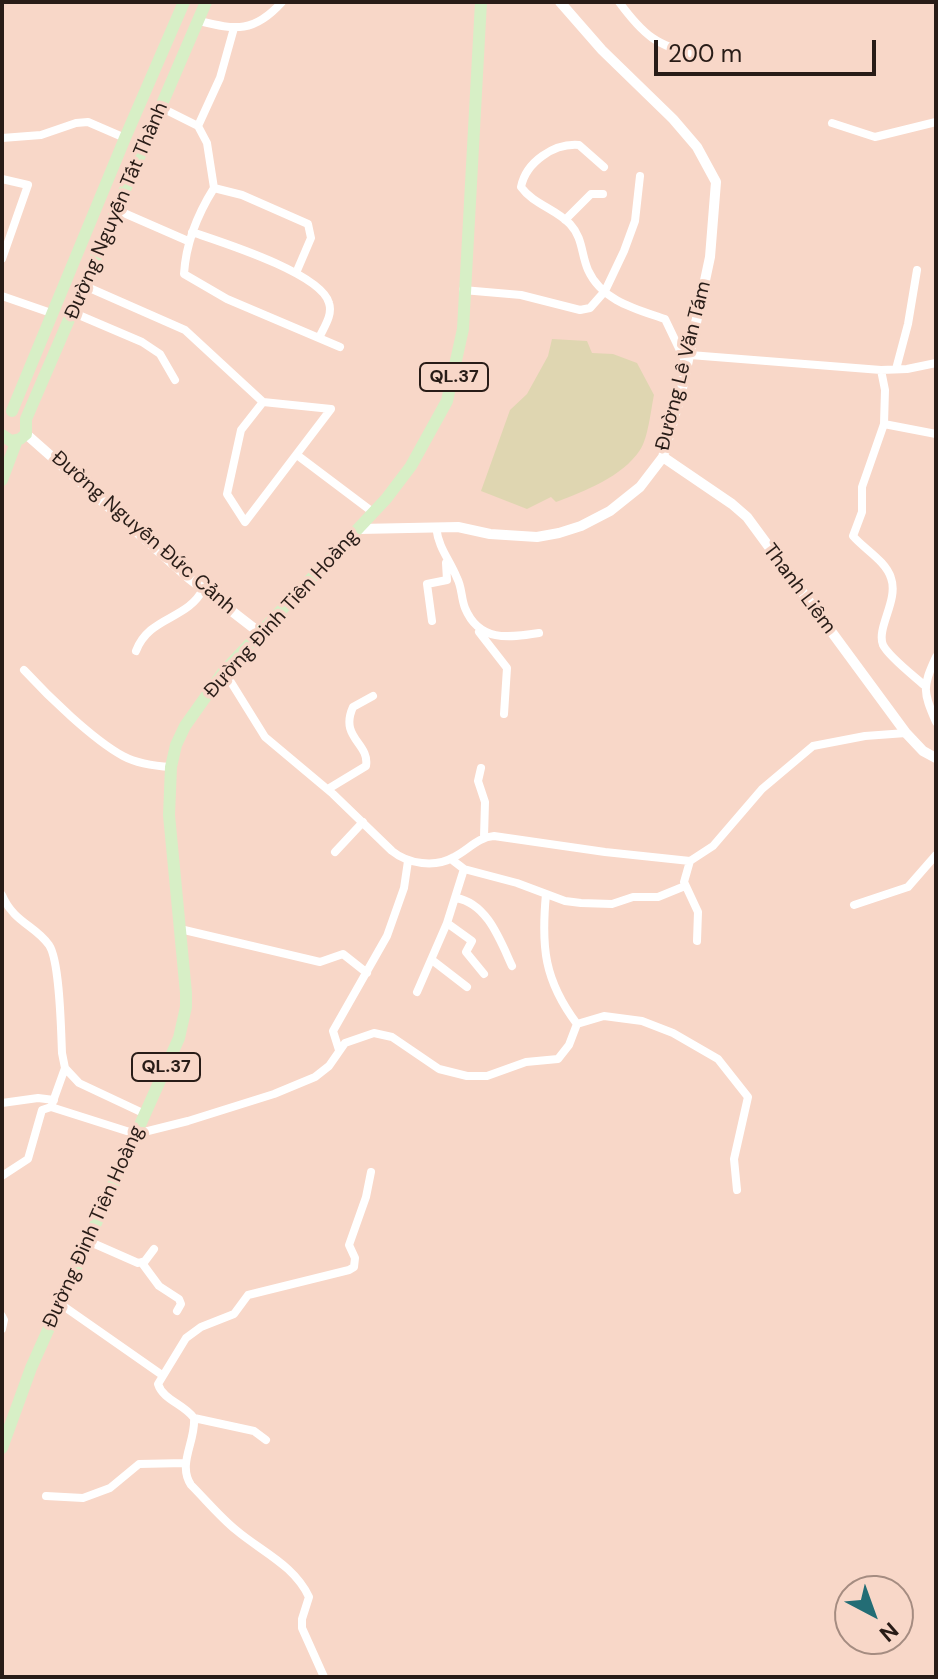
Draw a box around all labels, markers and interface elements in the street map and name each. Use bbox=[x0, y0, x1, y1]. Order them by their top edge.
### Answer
scale bar bbox=[658, 24, 880, 74]
text: 200 m bbox=[668, 38, 742, 69]
street label: Đường Nguyễn Tất Thành bbox=[60, 99, 174, 323]
street label: Đường Lê Văn Tám bbox=[651, 279, 717, 453]
road number: QL.37 bbox=[420, 363, 488, 391]
street label: Đường Nguyễn Đức Cảnh bbox=[46, 446, 240, 620]
street label: Đường Đinh Tiên Hoàng bbox=[200, 525, 364, 703]
street label: Thanh Liêm bbox=[757, 539, 841, 639]
road number: QL.37 bbox=[132, 1053, 200, 1081]
street label: Đường Đinh Tiên Hoàng bbox=[38, 1122, 150, 1332]
north arrow bbox=[834, 1575, 914, 1655]
text: N bbox=[873, 1616, 904, 1648]

